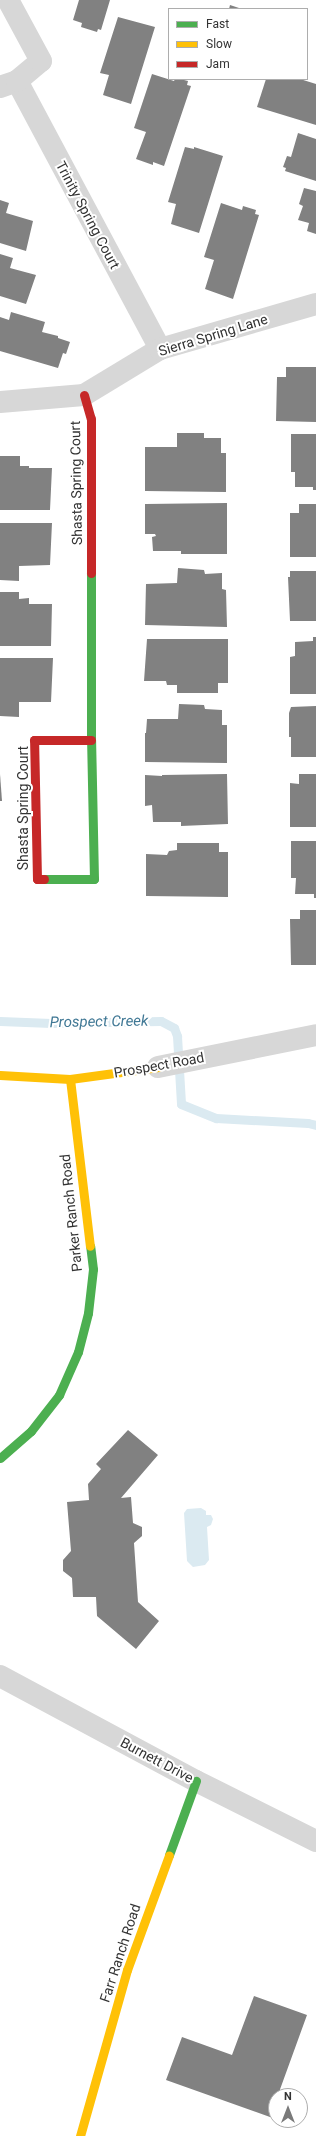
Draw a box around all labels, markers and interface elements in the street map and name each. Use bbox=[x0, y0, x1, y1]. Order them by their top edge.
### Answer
legend bbox=[168, 8, 308, 80]
text: Fast bbox=[206, 17, 229, 31]
text: Slow bbox=[206, 37, 232, 51]
text: Jam bbox=[206, 57, 230, 71]
street label: Trinity Spring Court bbox=[52, 158, 124, 272]
street label: Sierra Spring Lane bbox=[156, 310, 270, 360]
street label: Shasta Spring Court bbox=[67, 421, 85, 545]
street label: Shasta Spring Court bbox=[15, 746, 31, 870]
water label: Prospect Creek bbox=[49, 1012, 149, 1032]
street label: Prospect Road bbox=[113, 1049, 205, 1081]
street label: Parker Ranch Road bbox=[56, 1153, 86, 1273]
street label: Burnett Drive bbox=[118, 1734, 196, 1786]
street label: Farr Ranch Road bbox=[96, 1902, 144, 2004]
north arrow bbox=[268, 2088, 308, 2128]
text: N bbox=[284, 2090, 292, 2103]

